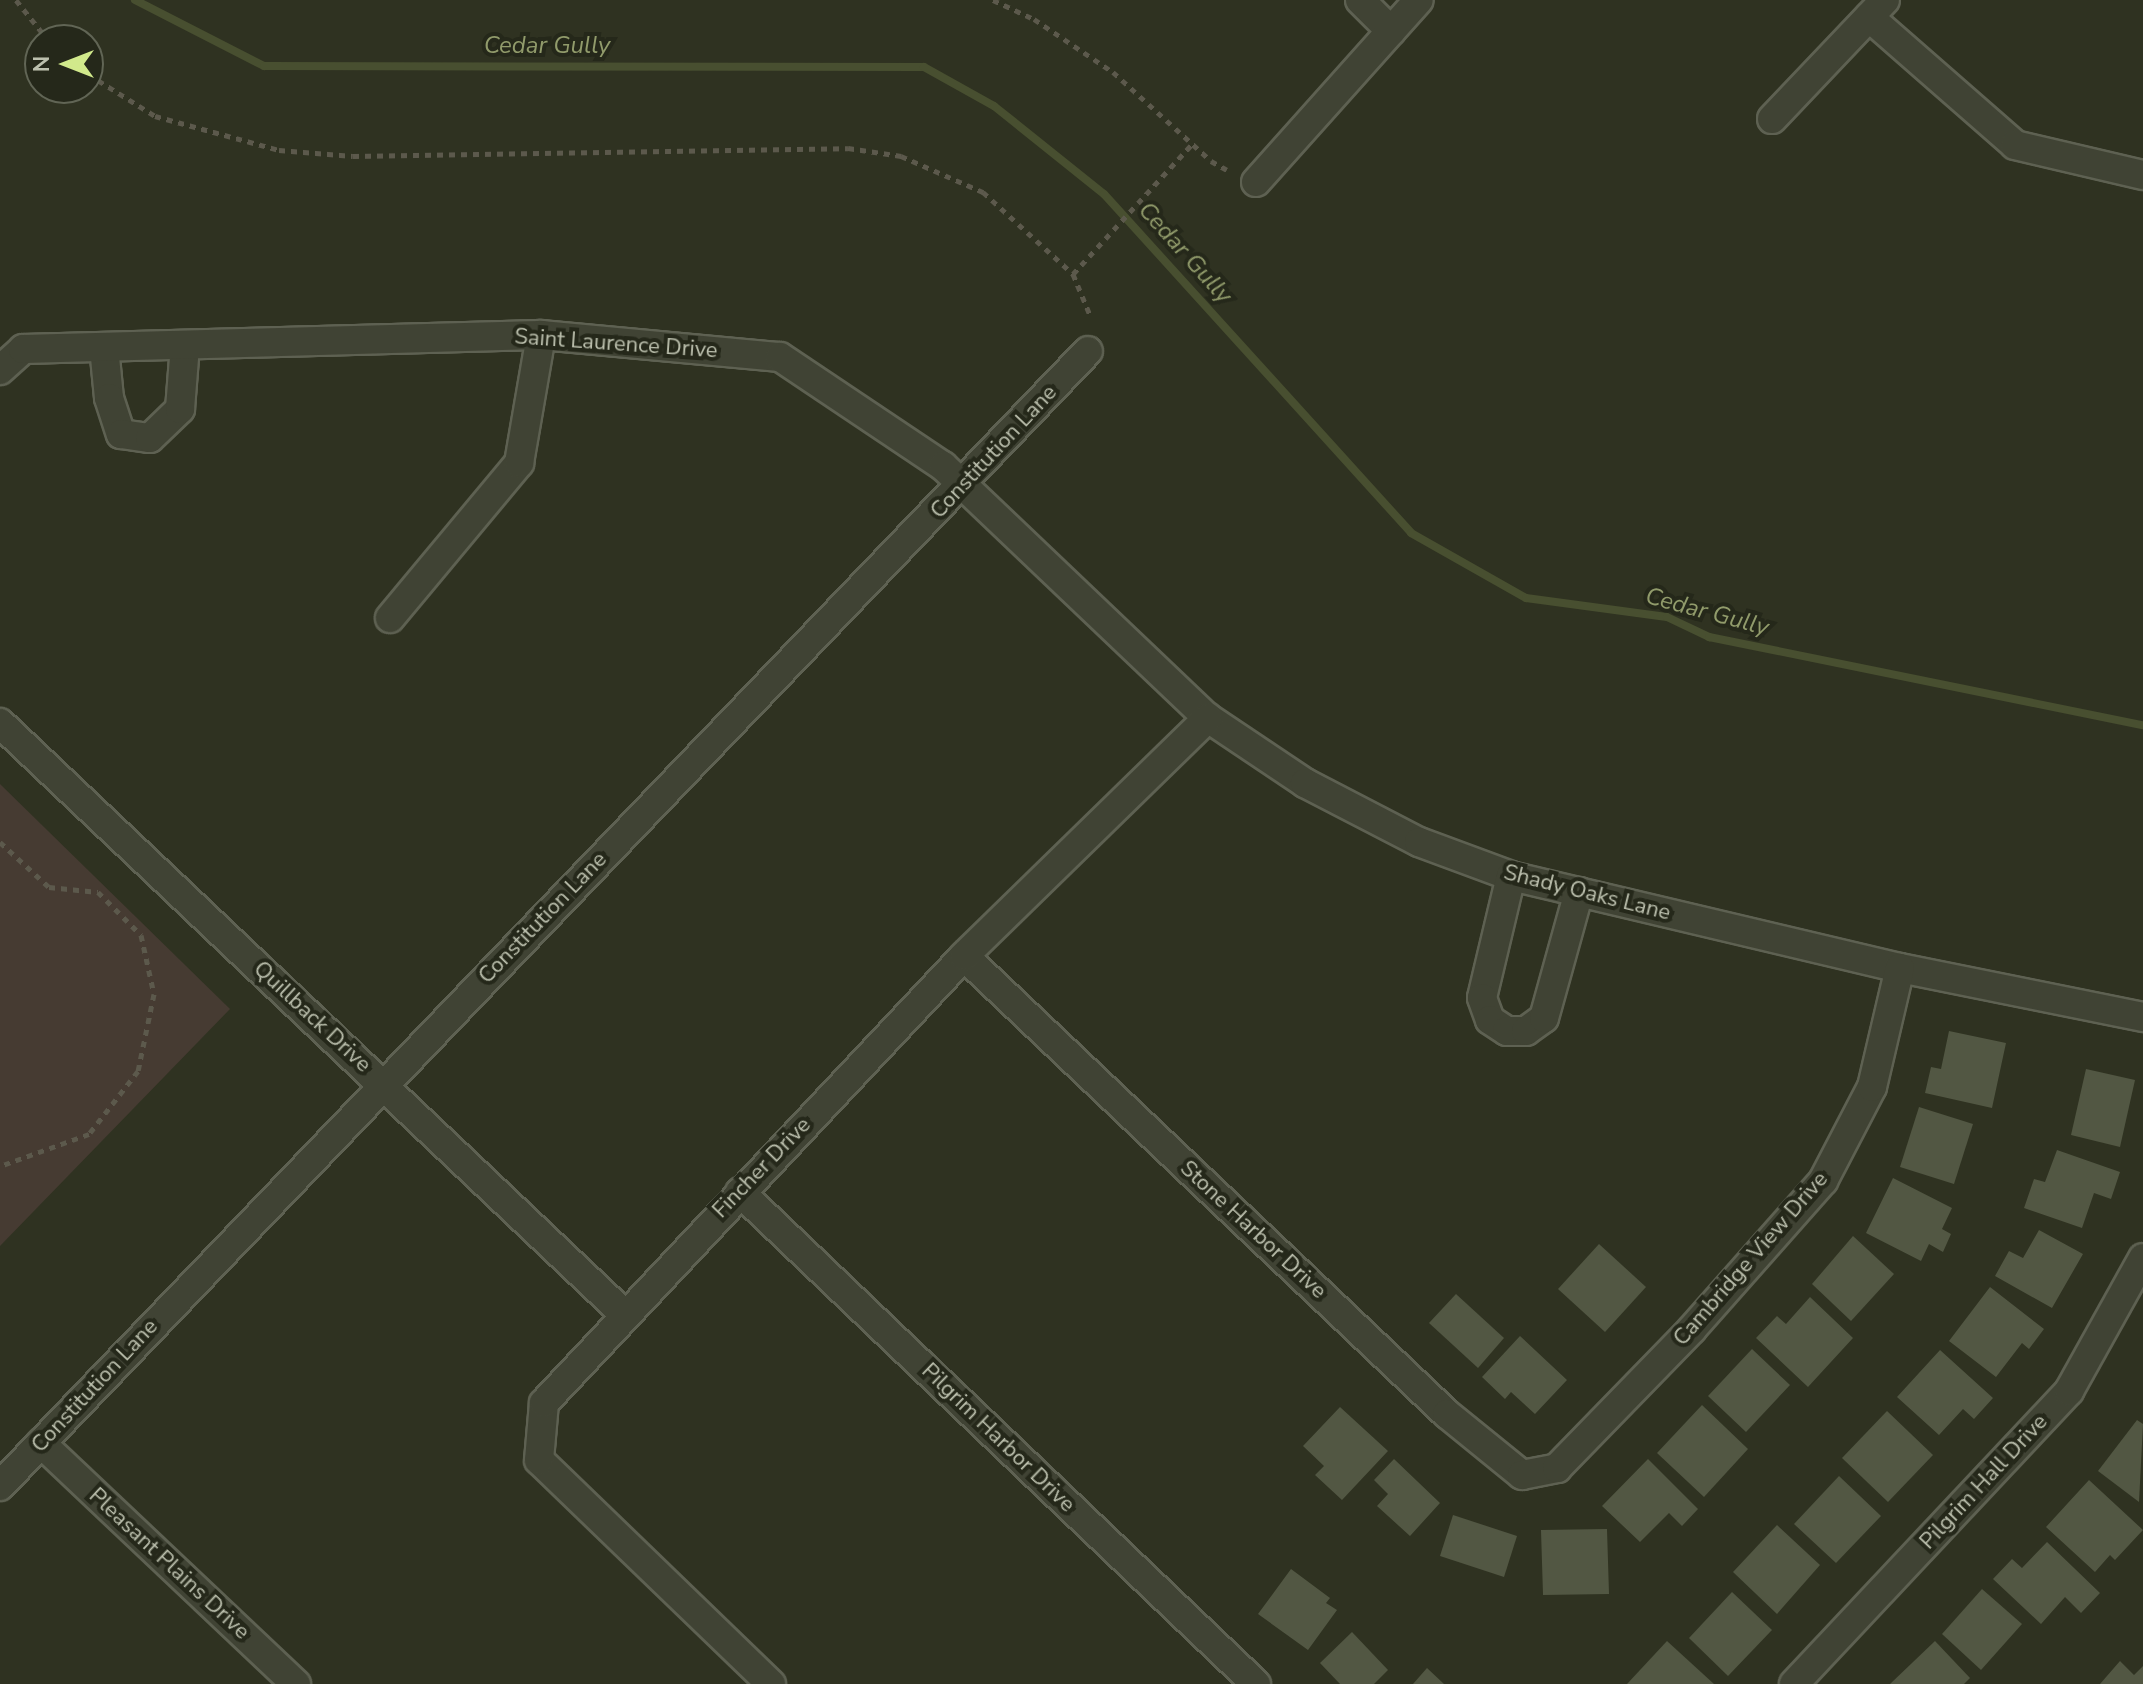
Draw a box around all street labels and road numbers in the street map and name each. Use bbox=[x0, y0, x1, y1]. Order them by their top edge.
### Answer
street label: Saint Laurence Drive bbox=[514, 324, 718, 364]
street label: Constitution Lane bbox=[925, 380, 1063, 524]
street label: Constitution Lane bbox=[473, 847, 613, 989]
street label: Shady Oaks Lane bbox=[1501, 860, 1673, 926]
street label: Quillback Drive bbox=[248, 956, 376, 1078]
street label: Fincher Drive bbox=[707, 1112, 817, 1224]
street label: Stone Harbor Drive bbox=[1174, 1155, 1332, 1305]
street label: Cambridge View Drive bbox=[1668, 1167, 1834, 1351]
street label: Constitution Lane bbox=[26, 1314, 164, 1458]
street label: Pilgrim Harbor Drive bbox=[916, 1358, 1080, 1518]
street label: Pilgrim Hall Drive bbox=[1915, 1409, 2053, 1555]
street label: Pleasant Plains Drive bbox=[83, 1483, 255, 1645]

